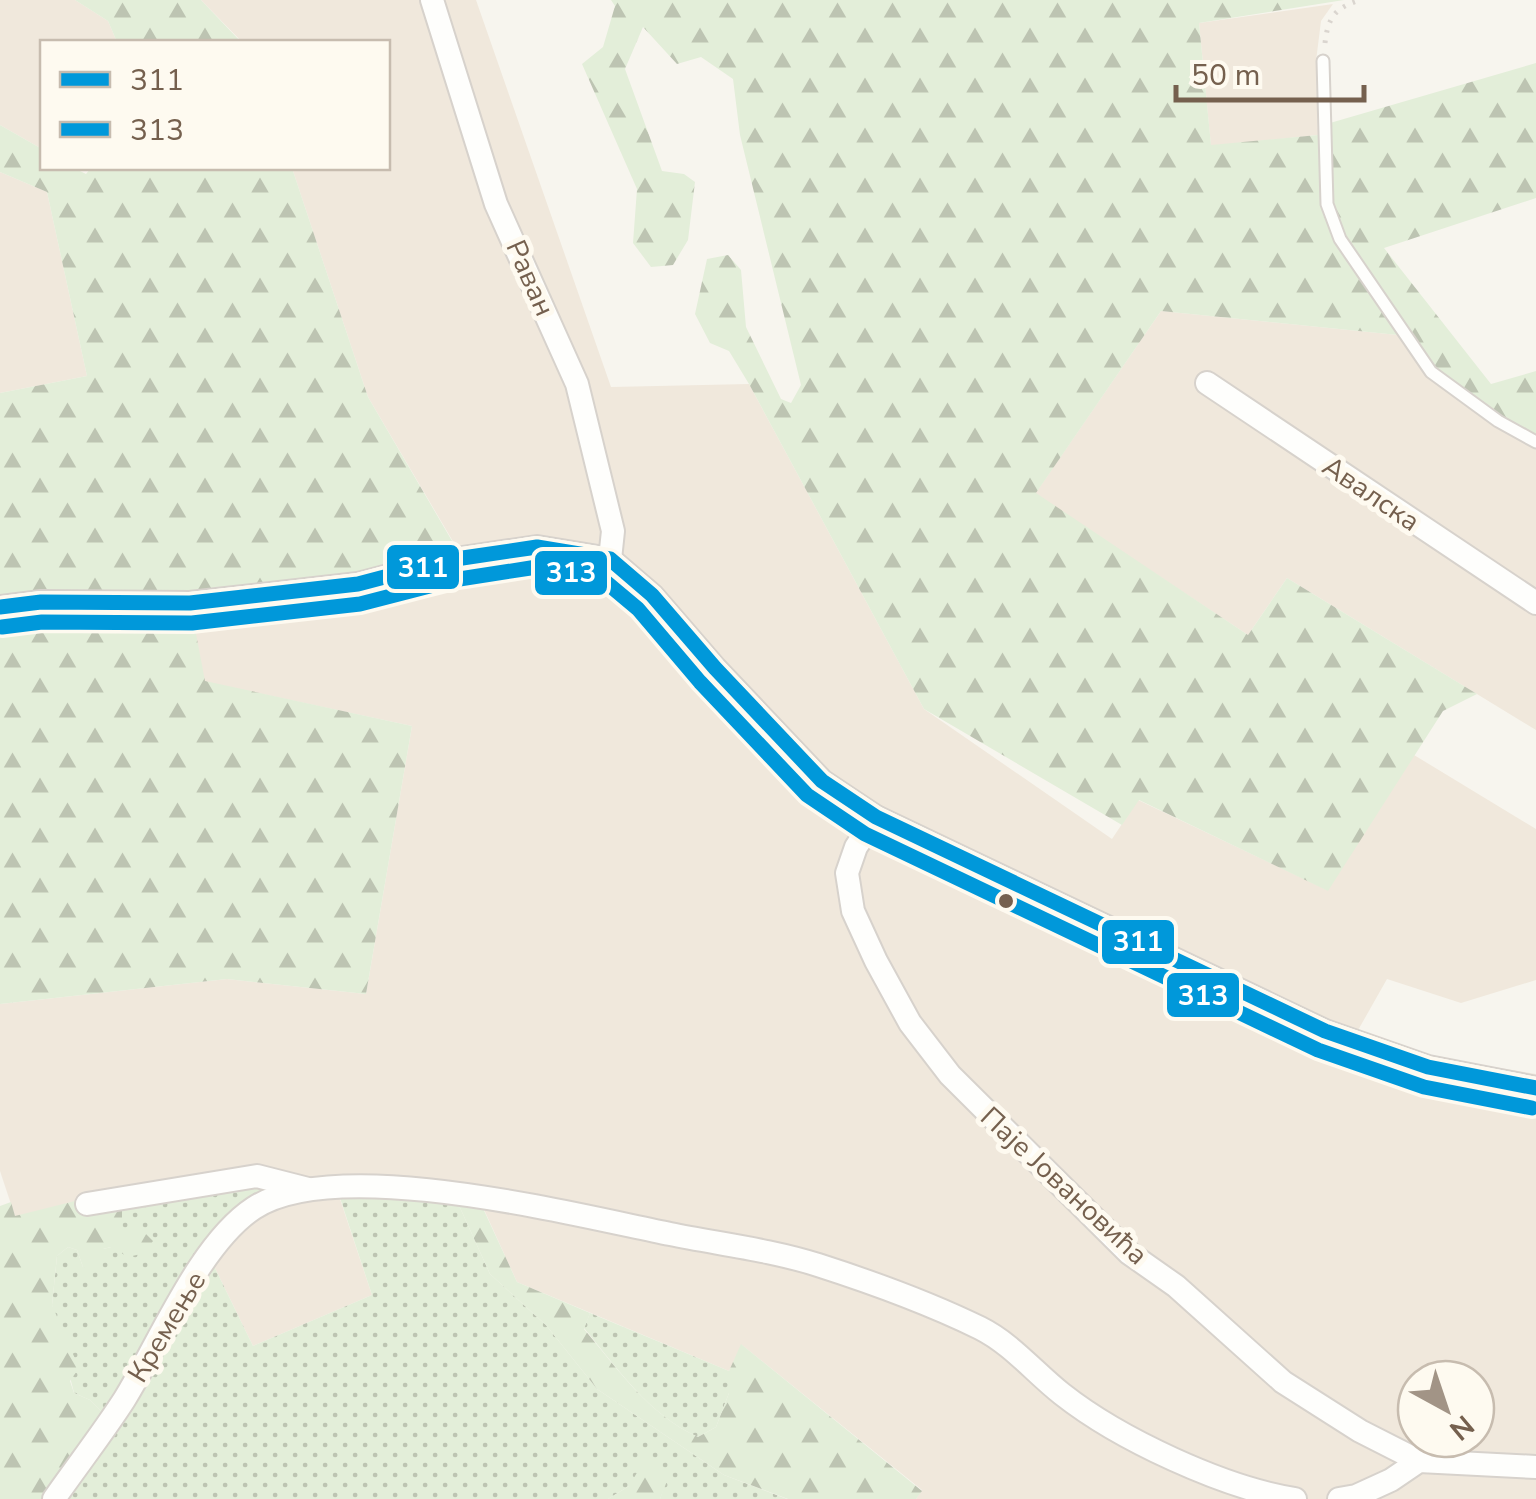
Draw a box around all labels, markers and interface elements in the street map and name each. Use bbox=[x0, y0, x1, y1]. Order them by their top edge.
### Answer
legend bbox=[40, 40, 390, 170]
scale bar bbox=[1176, 40, 1364, 102]
text: 50 m bbox=[1191, 55, 1260, 96]
text: 311 bbox=[130, 60, 184, 101]
text: 313 bbox=[130, 110, 184, 151]
street label: Раван bbox=[497, 234, 563, 322]
street label: Авалска bbox=[1315, 448, 1427, 540]
line badge: 311 bbox=[385, 543, 461, 591]
text: 311 bbox=[398, 549, 448, 587]
line badge: 313 bbox=[533, 549, 609, 597]
text: 313 bbox=[546, 554, 596, 592]
unlabelled marker bbox=[996, 891, 1016, 911]
line badge: 311 bbox=[1100, 918, 1176, 966]
text: 311 bbox=[1113, 923, 1163, 961]
line badge: 313 bbox=[1165, 971, 1241, 1019]
text: 313 bbox=[1178, 977, 1228, 1015]
street label: Паје Јовановића bbox=[972, 1098, 1156, 1274]
street label: Кремење bbox=[119, 1264, 215, 1390]
north arrow bbox=[1396, 1359, 1496, 1459]
text: N bbox=[1441, 1406, 1482, 1449]

